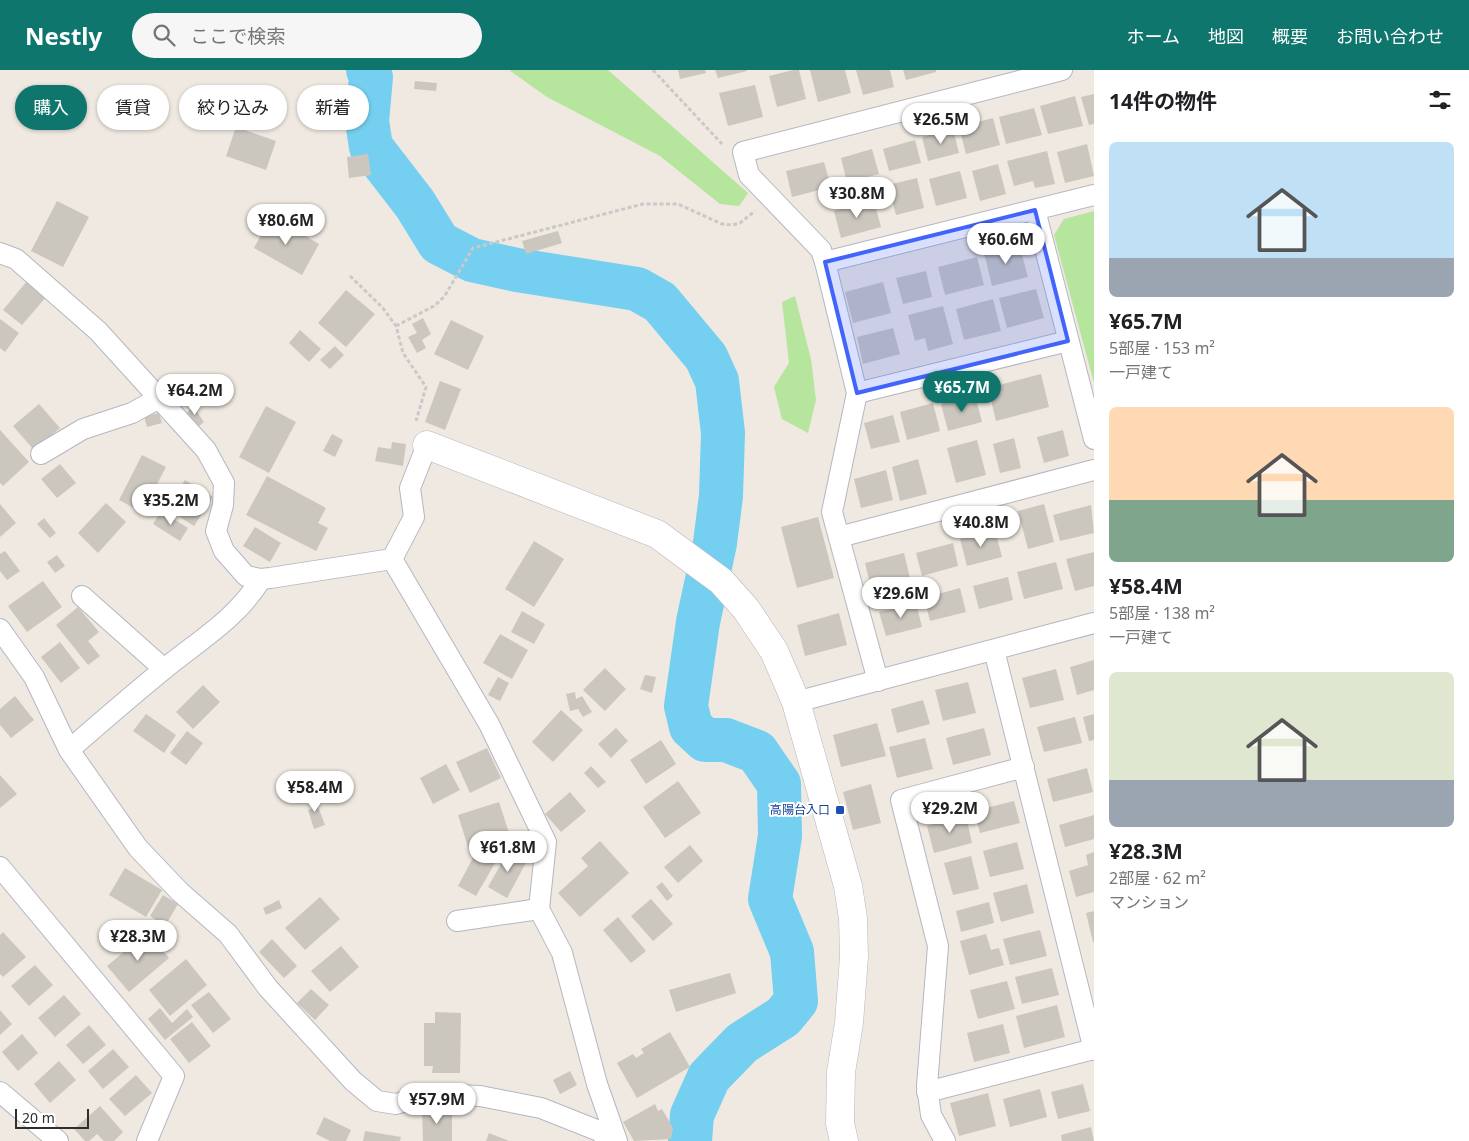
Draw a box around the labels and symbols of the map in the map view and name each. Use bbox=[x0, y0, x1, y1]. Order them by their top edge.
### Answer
pin: ¥26.5M bbox=[900, 102, 982, 145]
pin: ¥30.8M bbox=[816, 176, 898, 219]
pin: ¥80.6M bbox=[245, 204, 327, 246]
pin: ¥60.6M bbox=[965, 222, 1047, 265]
pin: ¥65.7M bbox=[921, 370, 1003, 413]
pin: ¥64.2M bbox=[154, 374, 236, 416]
pin: ¥35.2M bbox=[130, 484, 212, 526]
pin: ¥40.8M bbox=[940, 506, 1022, 548]
pin: ¥29.6M bbox=[860, 576, 942, 619]
pin: ¥58.4M bbox=[274, 770, 356, 813]
pin: ¥29.2M bbox=[909, 792, 991, 834]
place label: 高陽台入口 bbox=[770, 801, 830, 818]
marker: 高陽台入口 bbox=[834, 804, 846, 816]
pin: ¥61.8M bbox=[467, 830, 549, 873]
pin: ¥28.3M bbox=[97, 920, 179, 962]
pin: ¥57.9M bbox=[396, 1082, 478, 1125]
scale bar bbox=[15, 1106, 89, 1129]

